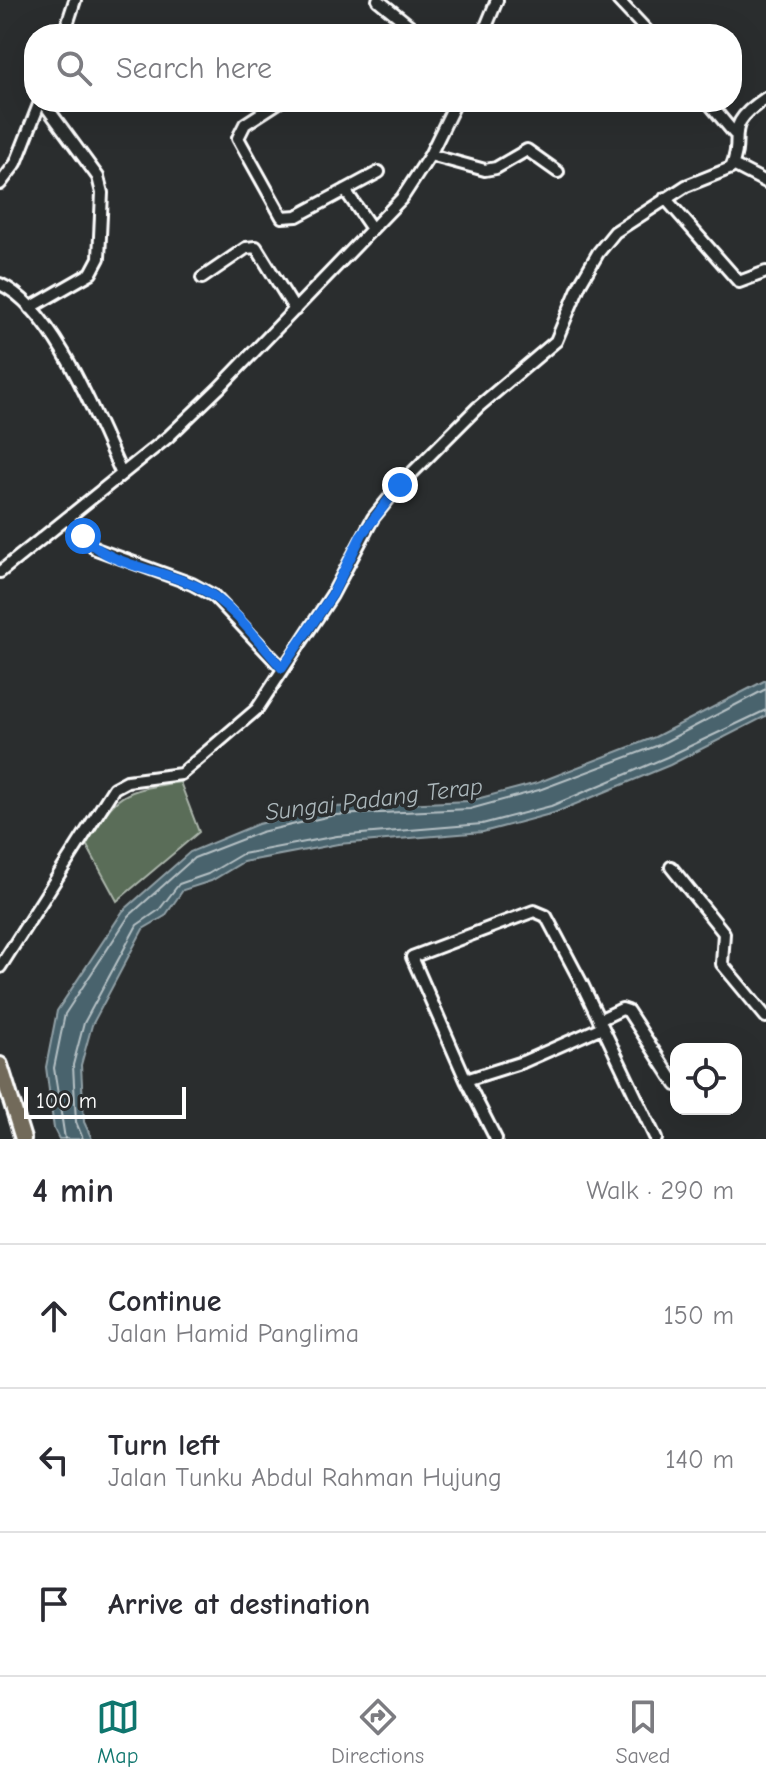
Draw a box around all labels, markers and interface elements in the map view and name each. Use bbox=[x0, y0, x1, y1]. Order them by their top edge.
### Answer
search box bbox=[24, 24, 742, 112]
icon: search bbox=[52, 46, 96, 90]
text: Search here bbox=[116, 51, 272, 86]
route end bbox=[382, 467, 418, 503]
route start bbox=[65, 518, 101, 554]
water label: Sungai Padang Terap bbox=[264, 772, 484, 826]
map controls bbox=[670, 1043, 742, 1115]
button: locate bbox=[670, 1043, 742, 1115]
scale bar bbox=[24, 1083, 186, 1119]
text: 100 m bbox=[36, 1088, 97, 1114]
text: 4 min bbox=[32, 1171, 114, 1211]
text: Walk · 290 m bbox=[586, 1176, 734, 1206]
text: Continue bbox=[108, 1284, 222, 1319]
icon: ahead bbox=[32, 1294, 76, 1338]
text: 150 m bbox=[664, 1301, 734, 1331]
text: Jalan Hamid Panglima bbox=[108, 1319, 359, 1349]
text: Turn left bbox=[108, 1428, 220, 1463]
icon: left bbox=[32, 1438, 76, 1482]
text: 140 m bbox=[665, 1445, 734, 1475]
text: Jalan Tunku Abdul Rahman Hujung bbox=[108, 1463, 502, 1493]
icon: arrive bbox=[32, 1582, 76, 1626]
text: Arrive at destination bbox=[108, 1587, 370, 1622]
tab: Map bbox=[96, 1695, 140, 1769]
tab: Directions bbox=[331, 1695, 424, 1769]
tab: Saved bbox=[615, 1695, 670, 1769]

